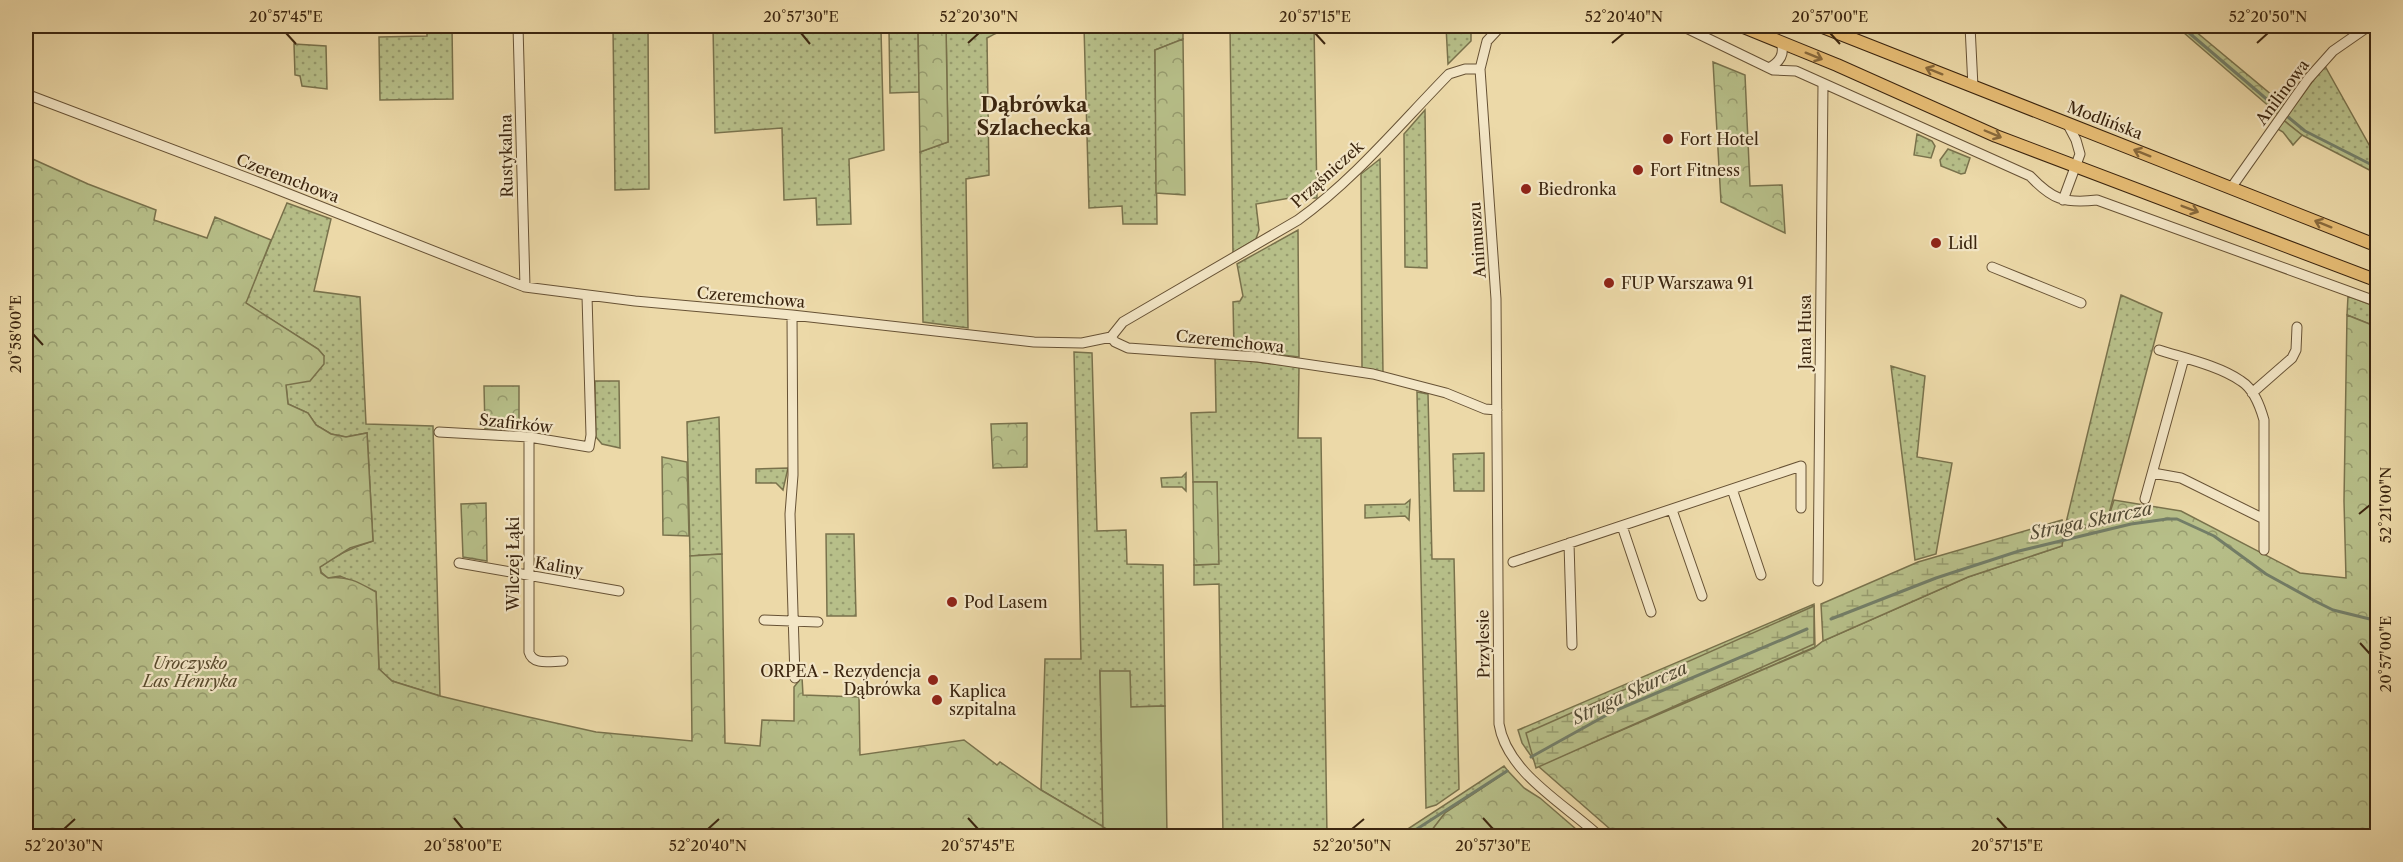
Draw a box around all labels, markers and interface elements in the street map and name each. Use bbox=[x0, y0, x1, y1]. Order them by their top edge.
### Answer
text: 20°57'45"E bbox=[249, 7, 323, 26]
text: 20°57'30"E bbox=[763, 7, 839, 26]
text: 52°20'30"N bbox=[940, 7, 1018, 26]
text: 20°57'15"E bbox=[1279, 7, 1351, 26]
text: 52°20'40"N bbox=[1585, 7, 1663, 26]
text: 20°57'00"E bbox=[1792, 7, 1868, 26]
text: 52°20'50"N bbox=[2229, 7, 2307, 26]
one-way arrow bbox=[1804, 51, 1823, 62]
street label: Anilinowa bbox=[2250, 55, 2313, 130]
one-way arrow bbox=[1925, 65, 1944, 76]
district label: Dąbrówka Szlachecka bbox=[977, 93, 1092, 140]
street label: Modlińska bbox=[2064, 96, 2146, 144]
street label: Rustykalna bbox=[495, 114, 517, 198]
place label: Fort Hotel bbox=[1680, 129, 1759, 149]
one-way arrow bbox=[1983, 129, 2001, 140]
marker: Fort Hotel bbox=[1661, 132, 1675, 146]
street label: Prząśniczek bbox=[1287, 136, 1368, 212]
one-way arrow bbox=[2133, 147, 2152, 158]
street label: Czeremchowa bbox=[234, 149, 343, 207]
place label: Fort Fitness bbox=[1650, 160, 1740, 180]
marker: Fort Fitness bbox=[1631, 163, 1645, 177]
place label: Biedronka bbox=[1538, 179, 1617, 199]
marker: Biedronka bbox=[1519, 182, 1533, 196]
street label: Animuszu bbox=[1464, 201, 1490, 280]
one-way arrow bbox=[2180, 205, 2198, 216]
one-way arrow bbox=[2314, 218, 2333, 229]
place label: Lidl bbox=[1948, 233, 1978, 253]
marker: Lidl bbox=[1929, 236, 1943, 250]
place label: FUP Warszawa 91 bbox=[1621, 273, 1754, 293]
marker: FUP Warszawa 91 bbox=[1602, 276, 1616, 290]
street label: Czeremchowa bbox=[696, 282, 807, 312]
street label: Jana Husa bbox=[1795, 294, 1815, 373]
text: 20°58'00"E bbox=[6, 295, 25, 373]
street label: Czeremchowa bbox=[1175, 325, 1286, 357]
street label: Szafirków bbox=[478, 409, 555, 437]
text: 52°21'00"N bbox=[2376, 467, 2395, 543]
water label: Struga Skurcza bbox=[2027, 497, 2154, 545]
street label: Wilczej Łąki bbox=[503, 517, 523, 612]
street label: Kaliny bbox=[533, 552, 586, 580]
place label: Pod Lasem bbox=[964, 592, 1048, 612]
marker: Pod Lasem bbox=[945, 595, 959, 609]
street label: Przylesie bbox=[1472, 609, 1494, 679]
text: 20°57'00"E bbox=[2376, 616, 2395, 692]
park label: Uroczysko Las Henryka bbox=[141, 653, 238, 691]
water label: Struga Skurcza bbox=[1568, 657, 1691, 730]
place label: ORPEA - Rezydencja Dąbrówka bbox=[760, 661, 922, 699]
marker: ORPEA - Rezydencja Dąbrówka bbox=[926, 673, 940, 687]
place label: Kaplica szpitalna bbox=[949, 681, 1017, 719]
marker: Kaplica szpitalna bbox=[930, 693, 944, 707]
text: 52°20'30"N bbox=[25, 836, 103, 855]
text: 20°58'00"E bbox=[424, 836, 502, 855]
text: 52°20'40"N bbox=[669, 836, 747, 855]
text: 20°57'45"E bbox=[941, 836, 1015, 855]
text: 52°20'50"N bbox=[1313, 836, 1391, 855]
text: 20°57'30"E bbox=[1455, 836, 1531, 855]
text: 20°57'15"E bbox=[1971, 836, 2043, 855]

